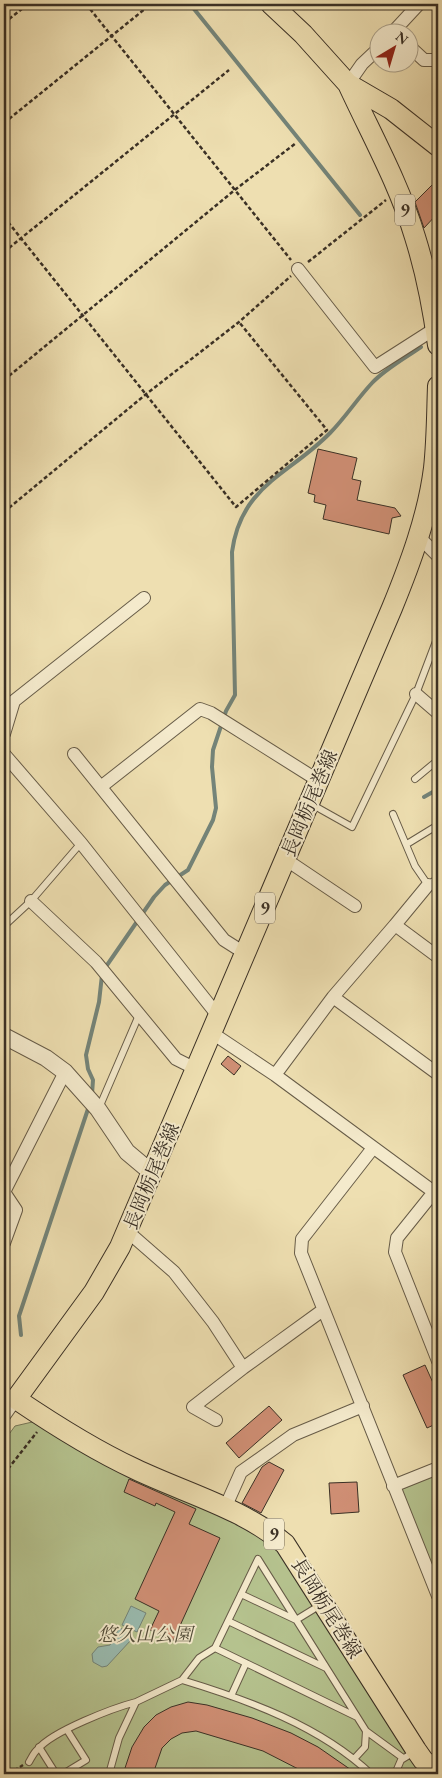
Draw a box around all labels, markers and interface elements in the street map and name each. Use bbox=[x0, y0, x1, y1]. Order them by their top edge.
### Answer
north arrow bbox=[370, 22, 420, 72]
text: N bbox=[392, 27, 413, 49]
road number: 9 bbox=[395, 194, 415, 226]
street label: 長岡栃尾巻線 bbox=[276, 746, 343, 861]
road number: 9 bbox=[255, 892, 275, 924]
street label: 長岡栃尾巻線 bbox=[118, 1119, 185, 1234]
road number: 9 bbox=[264, 1518, 284, 1550]
street label: 長岡栃尾巻線 bbox=[286, 1553, 367, 1663]
park label: 悠久山公園 bbox=[97, 1622, 195, 1647]

